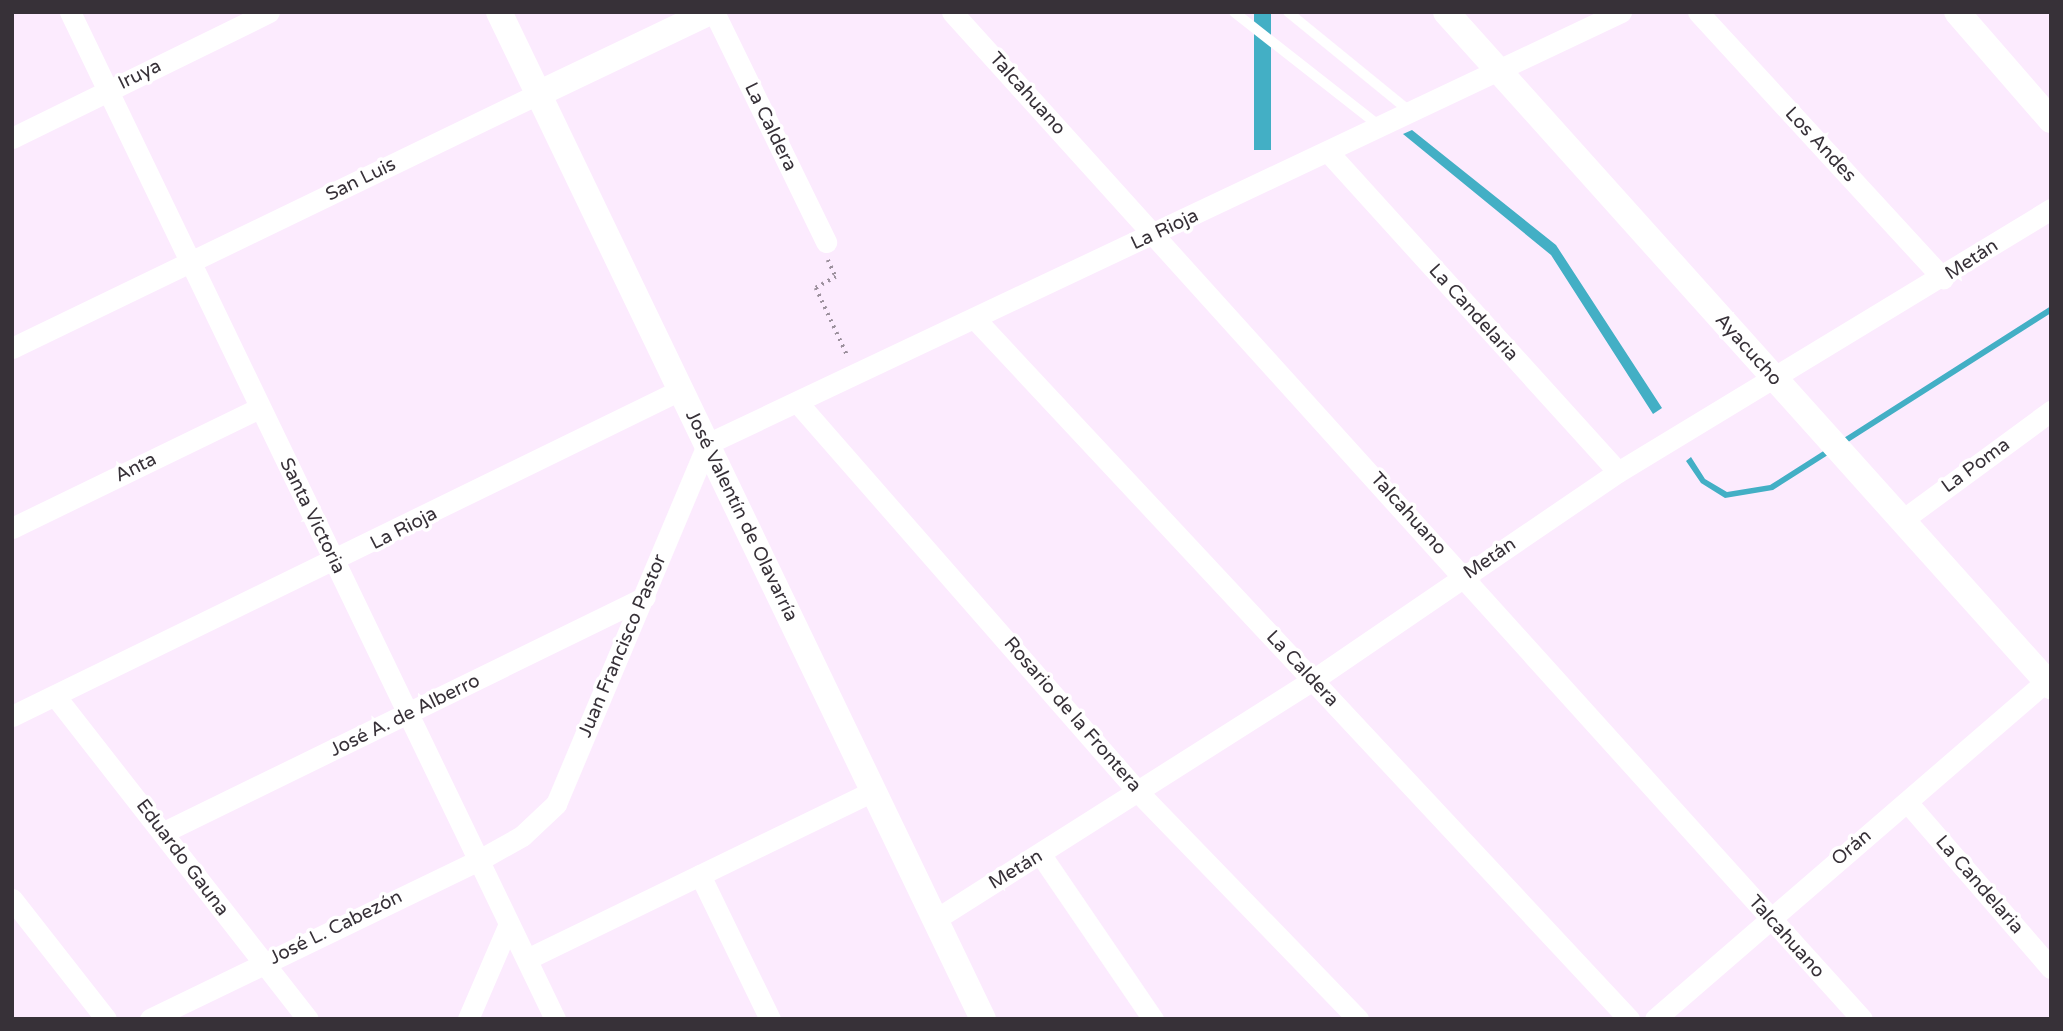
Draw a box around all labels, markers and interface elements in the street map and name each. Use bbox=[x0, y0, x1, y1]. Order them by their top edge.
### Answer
street label: Talcahuano bbox=[984, 48, 1070, 140]
street label: Iruya bbox=[115, 55, 165, 95]
street label: La Caldera bbox=[739, 79, 801, 175]
street label: Los Andes bbox=[1780, 103, 1860, 187]
street label: San Luis bbox=[322, 153, 400, 207]
street label: La Rioja bbox=[1128, 204, 1202, 256]
street label: Metán bbox=[1941, 235, 2003, 285]
street label: La Candelaria bbox=[1423, 260, 1523, 366]
street label: Ayacucho bbox=[1710, 309, 1786, 391]
street label: José Valentín de Olavarría bbox=[680, 407, 802, 625]
street label: La Poma bbox=[1937, 434, 2015, 498]
street label: Anta bbox=[112, 448, 160, 488]
street label: Santa Victoria bbox=[274, 454, 350, 578]
street label: Talcahuano bbox=[1365, 468, 1451, 560]
street label: La Rioja bbox=[367, 503, 441, 555]
street label: Metán bbox=[1459, 533, 1521, 585]
street label: Juan Francisco Pastor bbox=[574, 551, 672, 741]
street label: La Caldera bbox=[1261, 626, 1343, 712]
street label: Rosario de la Frontera bbox=[998, 633, 1146, 797]
street label: José A. de Alberro bbox=[326, 670, 484, 762]
street label: Eduardo Gauna bbox=[131, 795, 233, 921]
street label: Orán bbox=[1828, 825, 1876, 871]
street label: La Candelaria bbox=[1930, 831, 2028, 939]
street label: Metán bbox=[985, 845, 1047, 895]
street label: José L. Cabezón bbox=[266, 886, 406, 970]
street label: Talcahuano bbox=[1743, 891, 1829, 983]

